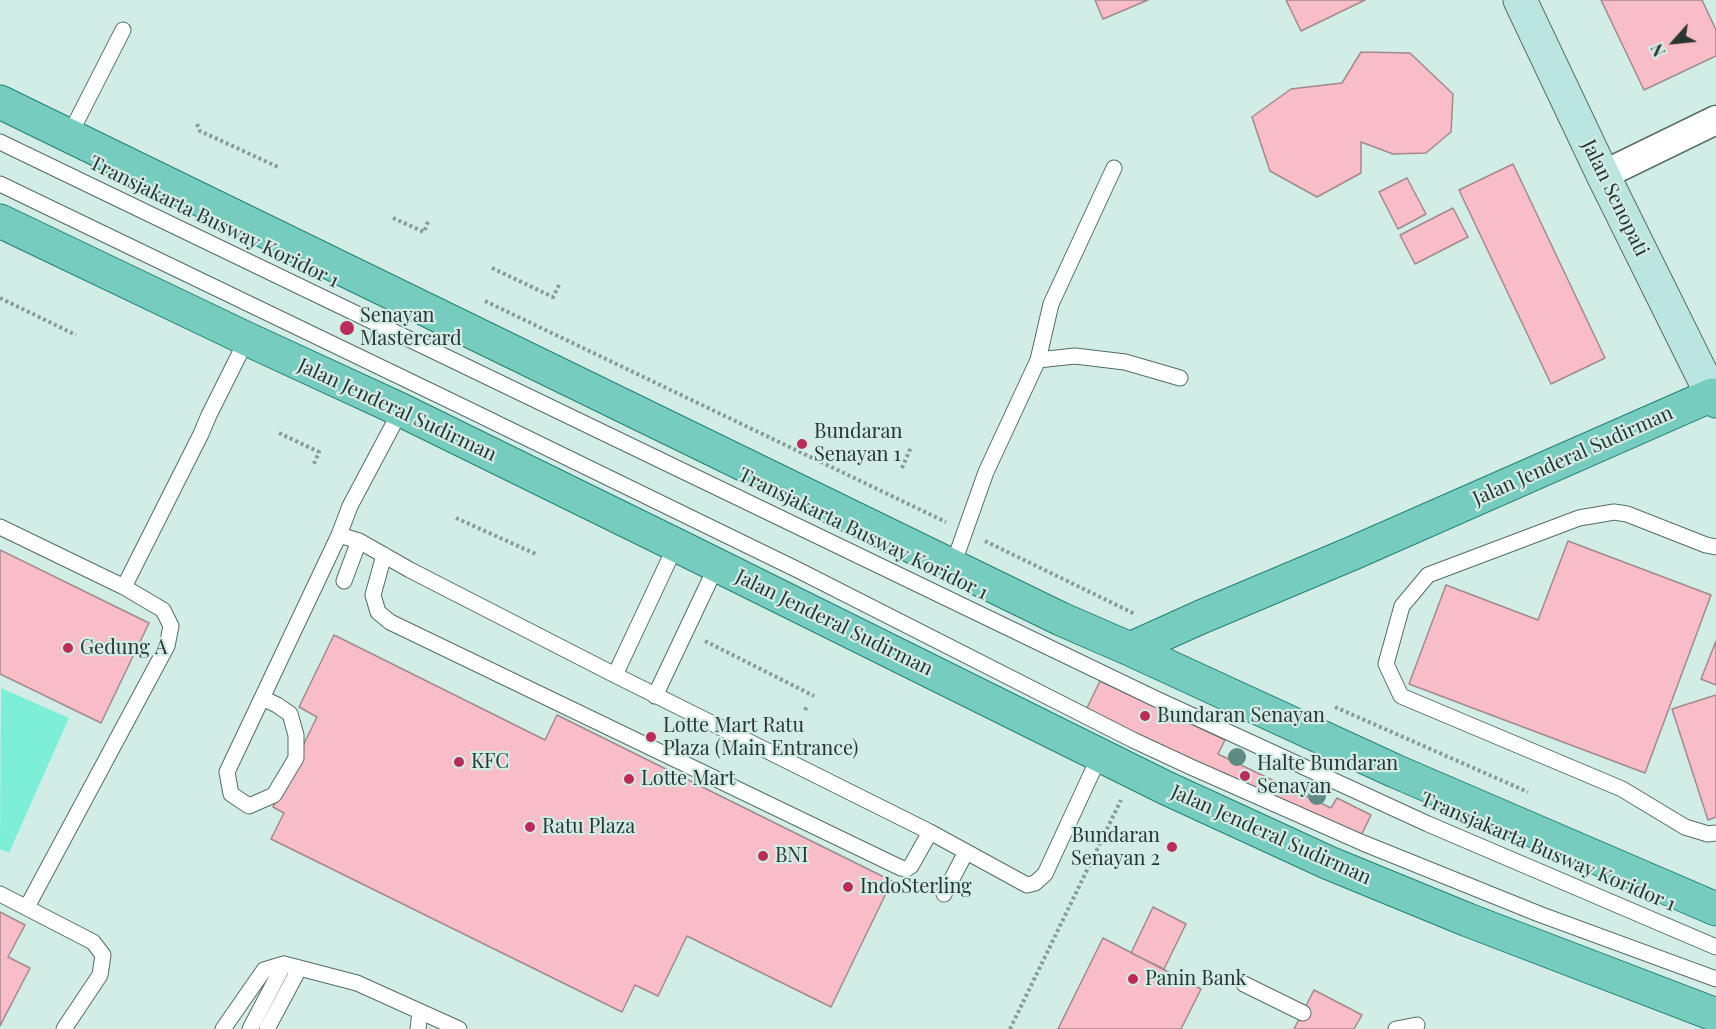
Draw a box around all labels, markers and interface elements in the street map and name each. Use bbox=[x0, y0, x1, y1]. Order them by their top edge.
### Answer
north arrow bbox=[1644, 12, 1704, 72]
text: N bbox=[1646, 40, 1669, 60]
street label: Jalan Senopati bbox=[1576, 136, 1654, 260]
street label: Transjakarta Busway Koridor 1 bbox=[85, 151, 343, 293]
place label: Senayan Mastercard bbox=[360, 304, 462, 351]
marker: Senayan Mastercard bbox=[338, 319, 356, 337]
street label: Jalan Jenderal Sudirman bbox=[294, 353, 500, 467]
street label: Jalan Jenderal Sudirman bbox=[1469, 401, 1677, 511]
place label: Bundaran Senayan 1 bbox=[814, 420, 902, 467]
marker: Bundaran Senayan 1 bbox=[795, 437, 809, 451]
street label: Transjakarta Busway Koridor 1 bbox=[734, 463, 992, 605]
street label: Jalan Jenderal Sudirman bbox=[731, 565, 937, 681]
place label: Gedung A bbox=[80, 636, 167, 660]
marker: Gedung A bbox=[61, 641, 75, 655]
place label: Bundaran Senayan bbox=[1157, 704, 1325, 728]
marker: Bundaran Senayan bbox=[1138, 709, 1152, 723]
place label: Lotte Mart Ratu Plaza (Main Entrance) bbox=[663, 714, 858, 761]
marker: Lotte Mart Ratu Plaza (Main Entrance) bbox=[644, 730, 658, 744]
place label: KFC bbox=[471, 750, 509, 774]
place label: Halte Bundaran Senayan bbox=[1257, 752, 1398, 799]
marker: KFC bbox=[452, 755, 466, 769]
place label: Lotte Mart bbox=[641, 767, 735, 791]
marker: Halte Bundaran Senayan bbox=[1238, 769, 1252, 783]
marker: Lotte Mart bbox=[622, 772, 636, 786]
street label: Jalan Jenderal Sudirman bbox=[1167, 780, 1375, 890]
street label: Transjakarta Busway Koridor 1 bbox=[1417, 787, 1679, 917]
place label: Ratu Plaza bbox=[542, 815, 635, 839]
marker: Ratu Plaza bbox=[523, 820, 537, 834]
place label: Bundaran Senayan 2 bbox=[1071, 824, 1160, 871]
marker: Bundaran Senayan 2 bbox=[1165, 840, 1179, 854]
place label: BNI bbox=[775, 844, 808, 868]
marker: BNI bbox=[756, 849, 770, 863]
place label: IndoSterling bbox=[860, 875, 972, 899]
marker: IndoSterling bbox=[841, 880, 855, 894]
place label: Panin Bank bbox=[1145, 967, 1247, 991]
marker: Panin Bank bbox=[1126, 972, 1140, 986]

